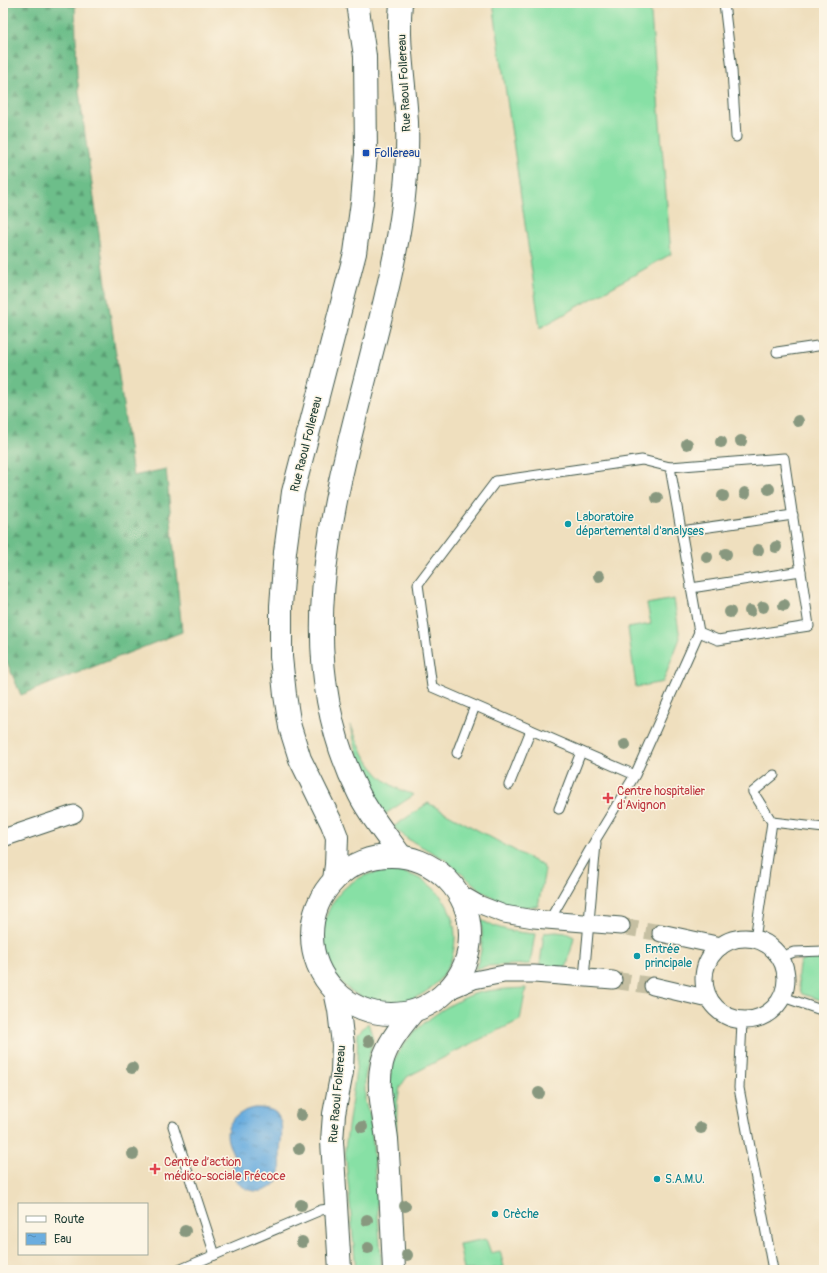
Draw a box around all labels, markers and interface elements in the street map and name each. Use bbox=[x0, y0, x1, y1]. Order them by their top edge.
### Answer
street label: Rue Raoul Follereau bbox=[394, 34, 415, 132]
place label: Follereau bbox=[374, 146, 420, 161]
marker: Follereau bbox=[361, 148, 371, 158]
street label: Rue Raoul Follereau bbox=[287, 395, 326, 493]
place label: Laboratoire départemental d'analyses bbox=[576, 510, 704, 539]
marker: Laboratoire départemental d'analyses bbox=[563, 519, 573, 529]
place label: Centre hospitalier d'Avignon bbox=[617, 784, 706, 813]
marker: Centre hospitalier d'Avignon bbox=[602, 792, 614, 804]
place label: Entrée principale bbox=[645, 942, 692, 971]
marker: Entrée principale bbox=[632, 951, 642, 961]
street label: Rue Raoul Follereau bbox=[326, 1045, 349, 1144]
place label: Centre d’action médico-sociale Précoce bbox=[164, 1155, 285, 1184]
marker: Centre d’action médico-sociale Précoce bbox=[149, 1163, 161, 1175]
place label: S.A.M.U. bbox=[665, 1172, 705, 1187]
marker: S.A.M.U. bbox=[652, 1174, 662, 1184]
legend bbox=[18, 1203, 148, 1255]
place label: Crèche bbox=[503, 1207, 539, 1222]
marker: Crèche bbox=[490, 1209, 500, 1219]
text: Route bbox=[54, 1212, 84, 1227]
text: Eau bbox=[54, 1232, 72, 1247]

